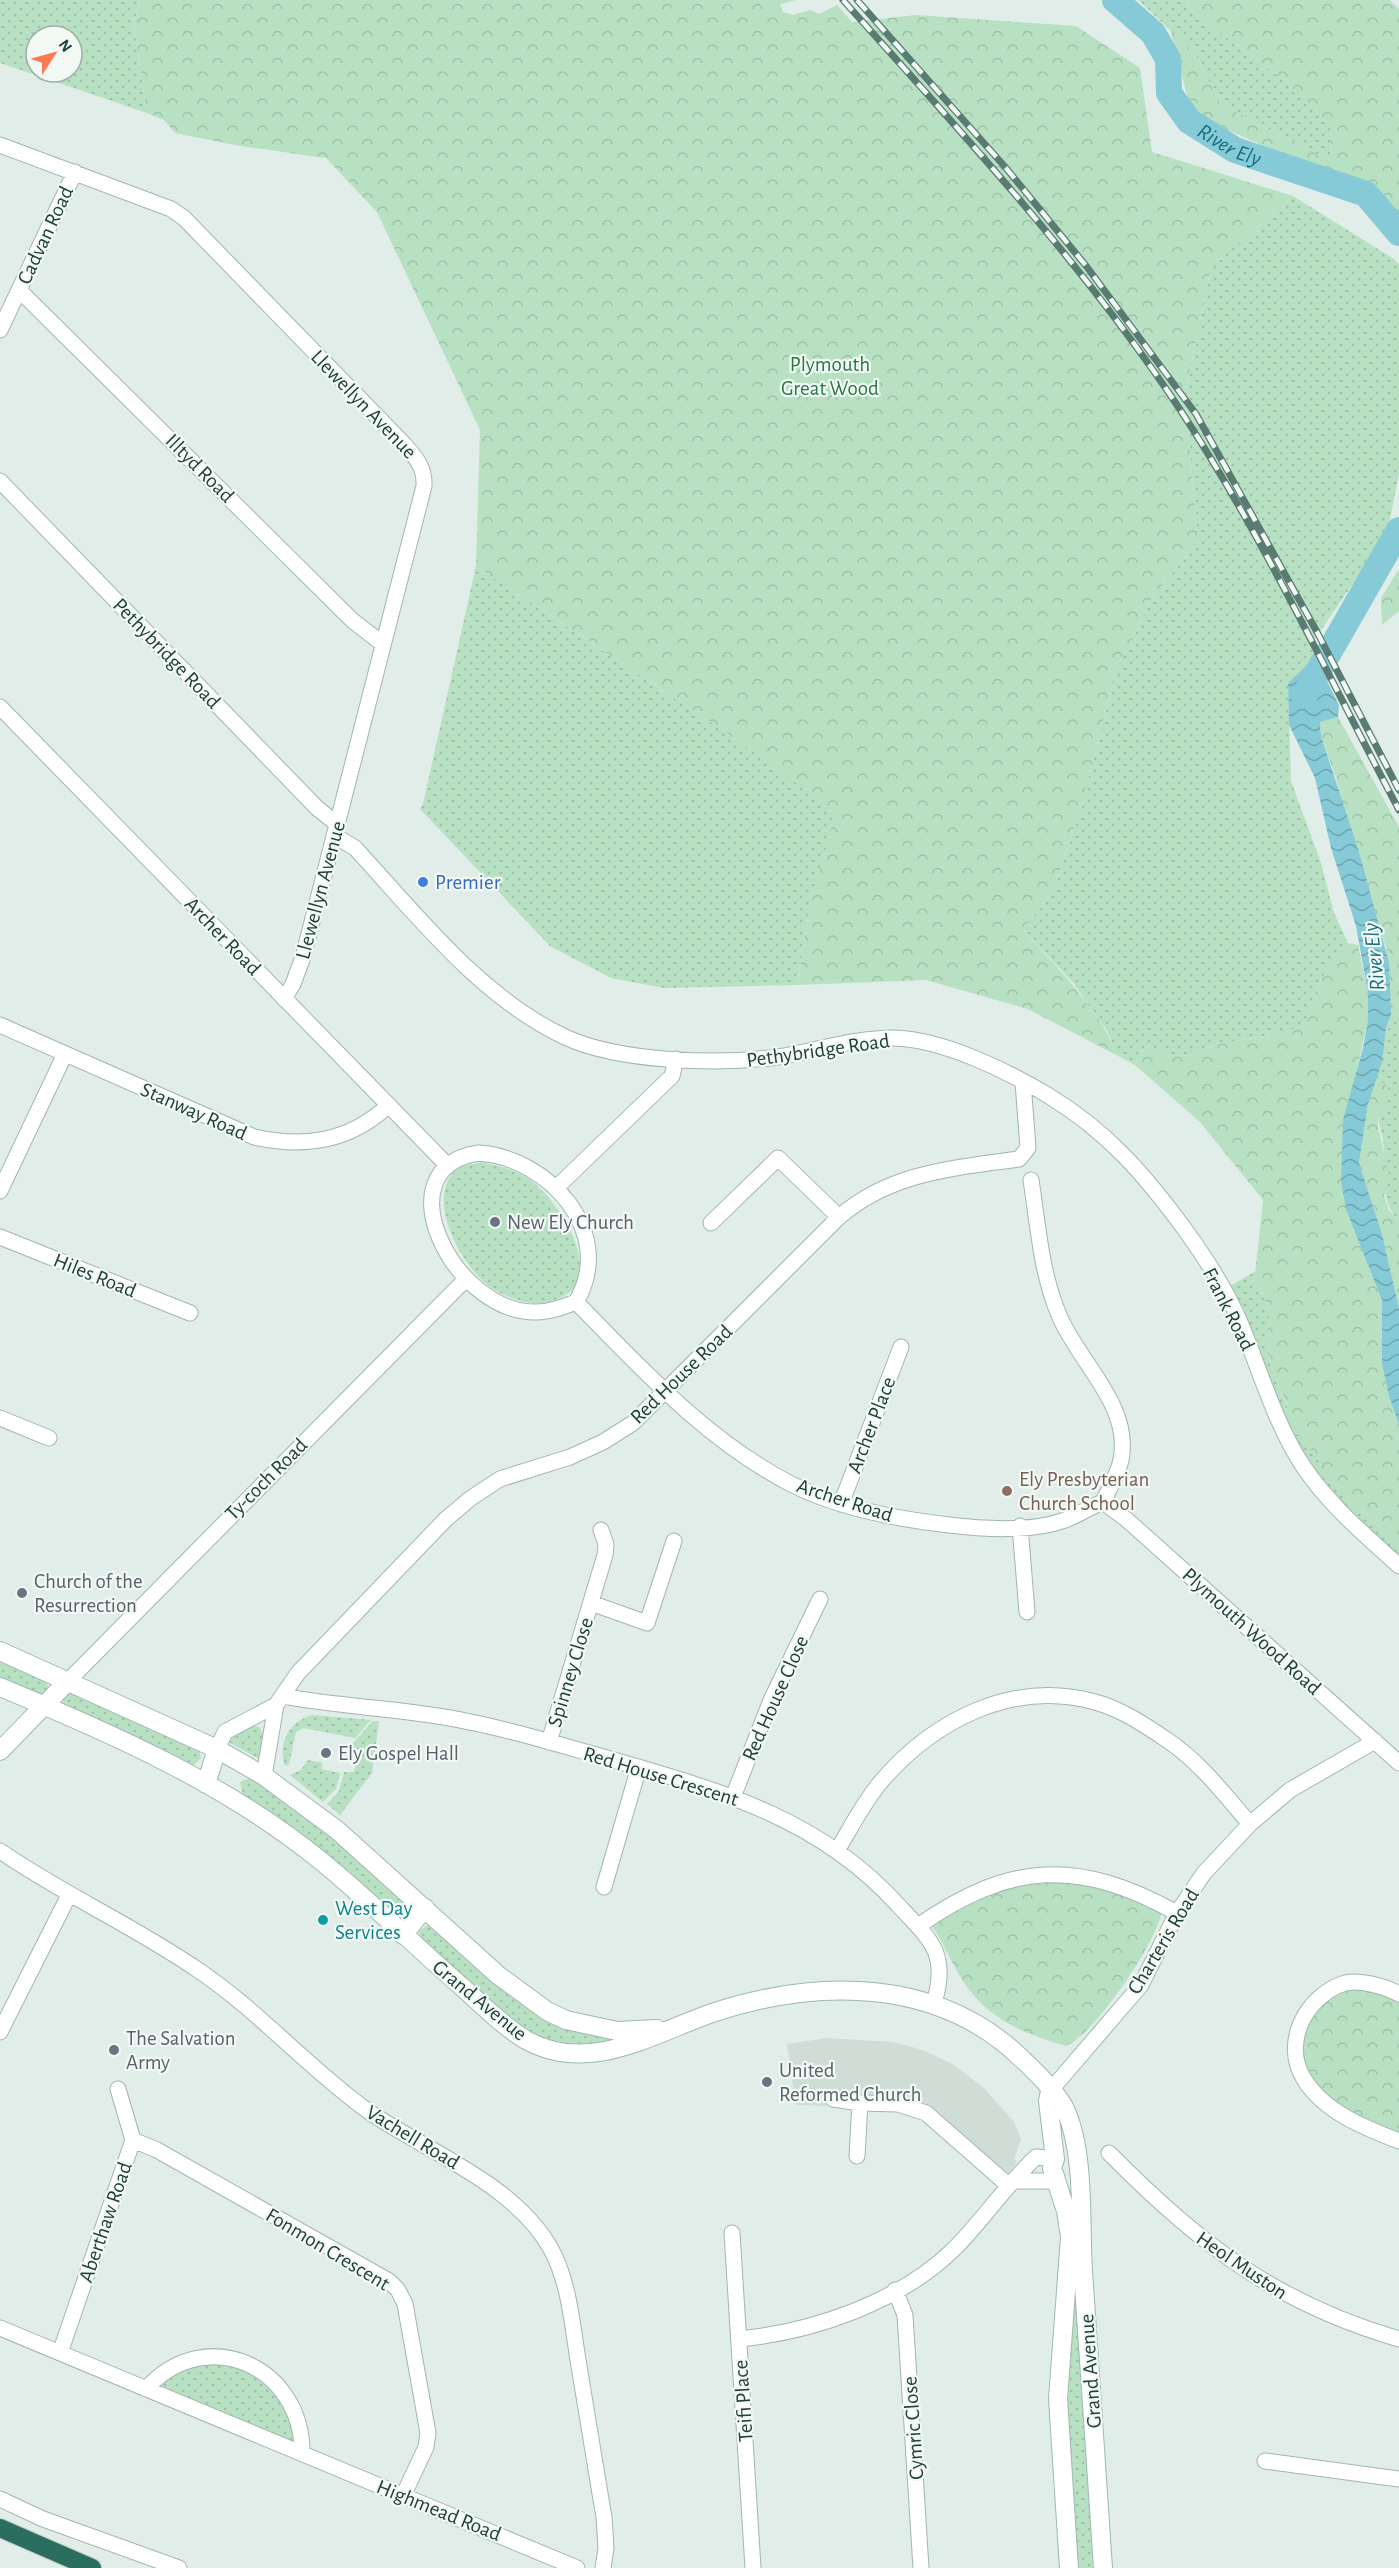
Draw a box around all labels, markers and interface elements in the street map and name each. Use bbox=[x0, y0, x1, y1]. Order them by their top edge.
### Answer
north arrow bbox=[24, 24, 84, 84]
text: N bbox=[56, 37, 75, 55]
water label: River Ely bbox=[1194, 120, 1264, 170]
street label: Cadvan Road bbox=[14, 183, 77, 287]
street label: Llewellyn Avenue bbox=[307, 346, 421, 463]
park label: Plymouth Great Wood bbox=[781, 354, 879, 399]
street label: Illtyd Road bbox=[161, 430, 238, 507]
street label: Pethybridge Road bbox=[109, 594, 224, 713]
street label: Llewellyn Avenue bbox=[292, 819, 349, 961]
place label: Premier bbox=[435, 872, 501, 893]
marker: Premier bbox=[416, 875, 430, 889]
street label: Archer Road bbox=[181, 893, 265, 979]
water label: River Ely bbox=[1359, 922, 1389, 992]
street label: Pethybridge Road bbox=[745, 1030, 891, 1071]
street label: Stanway Road bbox=[137, 1079, 250, 1144]
place label: New Ely Church bbox=[507, 1212, 634, 1233]
marker: New Ely Church bbox=[488, 1215, 502, 1229]
street label: Hiles Road bbox=[50, 1249, 139, 1302]
street label: Frank Road bbox=[1199, 1264, 1258, 1354]
street label: Red House Road bbox=[626, 1321, 736, 1428]
street label: Archer Place bbox=[844, 1374, 899, 1476]
street label: Ty-coch Road bbox=[221, 1434, 311, 1524]
place label: Ely Presbyterian Church School bbox=[1019, 1469, 1149, 1514]
street label: Archer Road bbox=[794, 1475, 895, 1526]
marker: Ely Presbyterian Church School bbox=[1000, 1484, 1014, 1498]
street label: Plymouth Wood Road bbox=[1178, 1564, 1325, 1699]
place label: Church of the Resurrection bbox=[34, 1571, 143, 1616]
marker: Church of the Resurrection bbox=[15, 1586, 29, 1600]
street label: Spinney Close bbox=[544, 1615, 597, 1729]
street label: Red House Close bbox=[738, 1632, 812, 1764]
place label: Ely Gospel Hall bbox=[338, 1743, 459, 1764]
street label: Red House Crescent bbox=[581, 1743, 741, 1810]
marker: Ely Gospel Hall bbox=[319, 1746, 333, 1760]
street label: Charteris Road bbox=[1124, 1885, 1203, 1998]
place label: West Day Services bbox=[335, 1898, 412, 1943]
marker: West Day Services bbox=[316, 1913, 330, 1927]
street label: Grand Avenue bbox=[429, 1956, 531, 2045]
place label: The Salvation Army bbox=[126, 2028, 235, 2073]
marker: The Salvation Army bbox=[107, 2043, 121, 2057]
place label: United Reformed Church bbox=[779, 2060, 921, 2105]
marker: United Reformed Church bbox=[760, 2075, 774, 2089]
street label: Vachell Road bbox=[362, 2101, 463, 2173]
street label: Aberthaw Road bbox=[75, 2159, 136, 2285]
street label: Fonmon Crescent bbox=[262, 2204, 394, 2295]
street label: Heol Muston bbox=[1193, 2227, 1291, 2303]
street label: Grand Avenue bbox=[1076, 2313, 1105, 2429]
street label: Teifi Place bbox=[730, 2359, 757, 2443]
street label: Cymric Close bbox=[899, 2376, 928, 2480]
street label: Highmead Road bbox=[373, 2476, 504, 2545]

